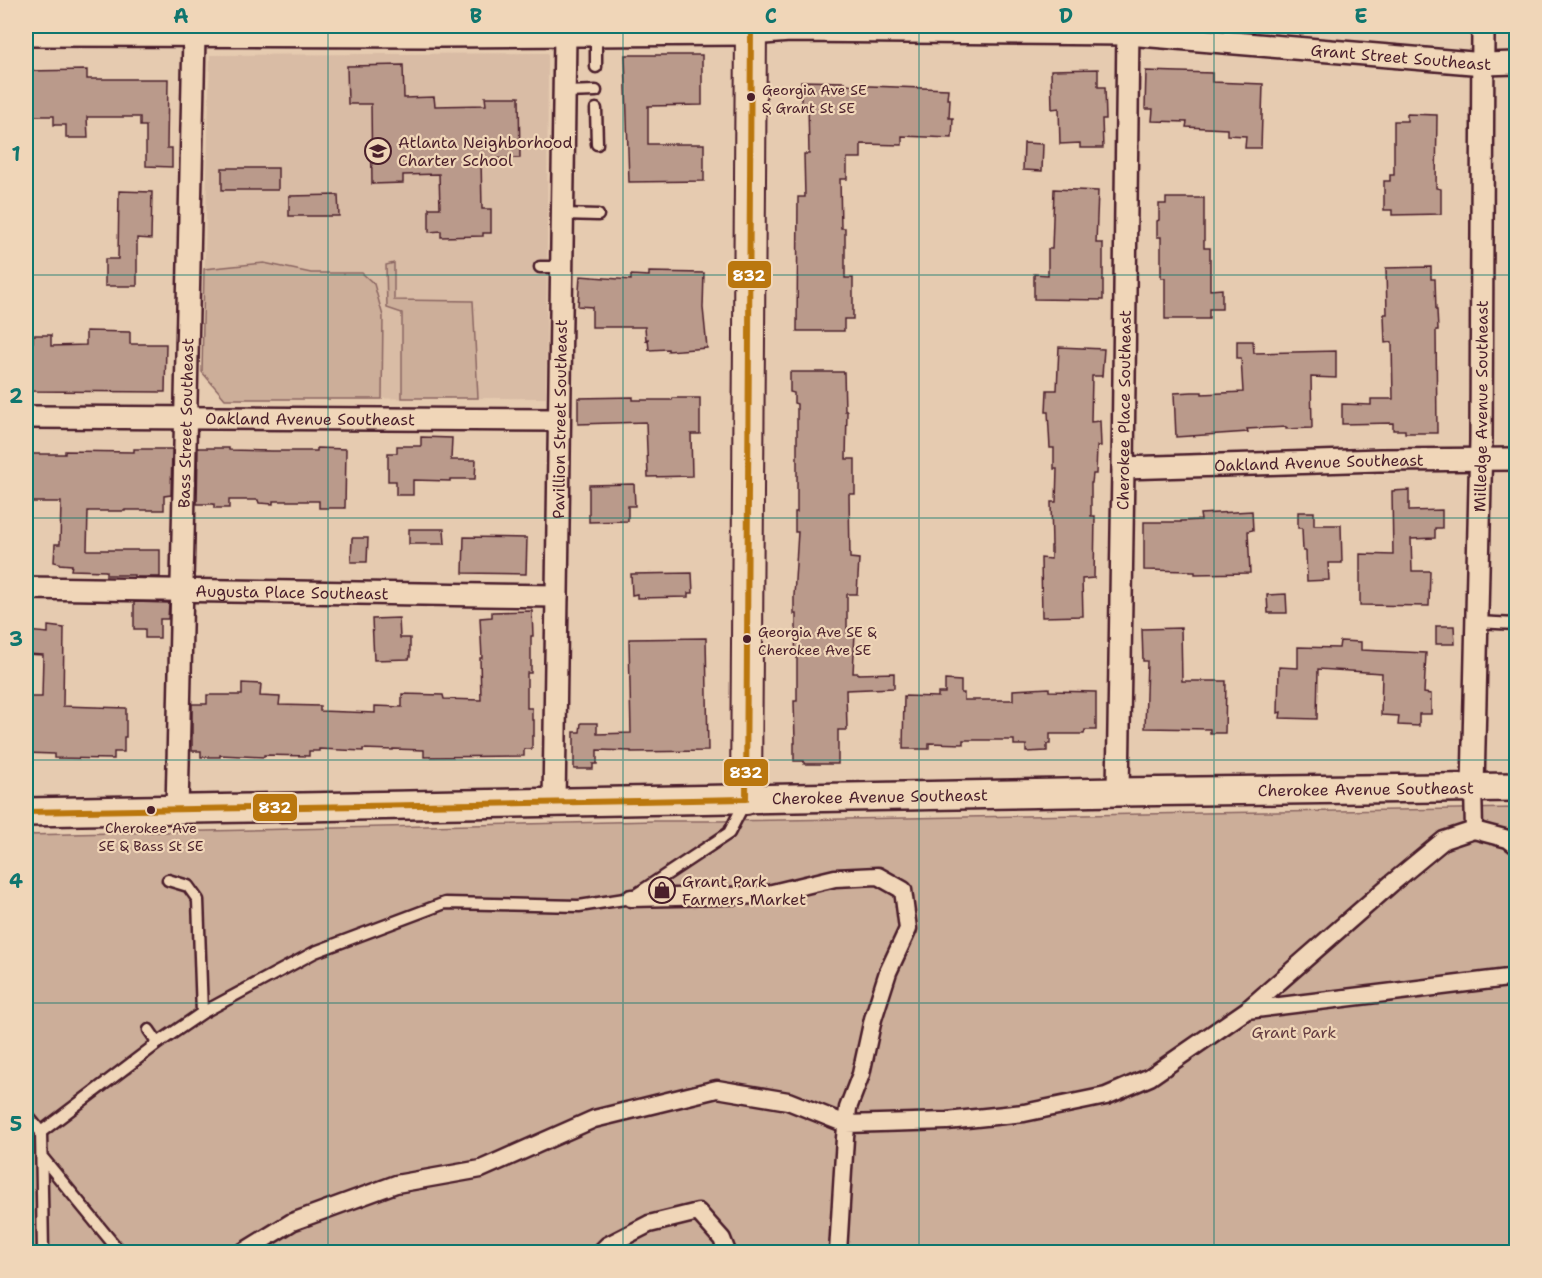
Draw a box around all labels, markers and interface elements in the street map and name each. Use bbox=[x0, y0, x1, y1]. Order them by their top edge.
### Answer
text: A bbox=[173, 3, 189, 29]
text: B bbox=[470, 3, 482, 29]
text: C bbox=[765, 3, 777, 29]
text: D bbox=[1059, 3, 1073, 29]
text: E bbox=[1354, 3, 1368, 29]
street label: Grant Street Southeast bbox=[1310, 39, 1491, 75]
place label: Georgia Ave SE & Grant St SE bbox=[762, 81, 867, 117]
marker: Georgia Ave SE & Grant St SE bbox=[745, 91, 757, 103]
place label: Atlanta Neighborhood Charter School bbox=[398, 132, 573, 171]
school or university icon: Atlanta Neighborhood Charter School bbox=[363, 136, 393, 166]
text: 1 bbox=[11, 141, 21, 167]
line badge: 832 bbox=[727, 260, 772, 289]
text: 832 bbox=[733, 265, 765, 286]
street label: Milledge Avenue Southeast bbox=[1469, 300, 1493, 512]
street label: Cherokee Place Southeast bbox=[1112, 310, 1136, 510]
street label: Pavillion Street Southeast bbox=[548, 319, 572, 519]
street label: Bass Street Southeast bbox=[174, 338, 198, 508]
text: 2 bbox=[9, 383, 23, 409]
street label: Oakland Avenue Southeast bbox=[205, 408, 415, 430]
street label: Oakland Avenue Southeast bbox=[1214, 450, 1424, 476]
street label: Augusta Place Southeast bbox=[195, 581, 389, 604]
place label: Georgia Ave SE & Cherokee Ave SE bbox=[758, 623, 877, 659]
text: 3 bbox=[9, 626, 23, 652]
marker: Georgia Ave SE & Cherokee Ave SE bbox=[741, 633, 753, 645]
line badge: 832 bbox=[723, 758, 769, 787]
text: 832 bbox=[730, 762, 762, 783]
street label: Cherokee Avenue Southeast bbox=[1258, 778, 1474, 801]
street label: Cherokee Avenue Southeast bbox=[772, 784, 988, 809]
line badge: 832 bbox=[252, 793, 298, 822]
text: 832 bbox=[259, 797, 291, 818]
marker: Cherokee Ave SE & Bass St SE bbox=[145, 804, 157, 816]
place label: Cherokee Ave SE & Bass St SE bbox=[98, 819, 204, 855]
text: 4 bbox=[9, 868, 23, 894]
place label: Grant Park Farmers Market bbox=[682, 871, 806, 910]
shop icon: Grant Park Farmers Market bbox=[647, 875, 677, 905]
park label: Grant Park bbox=[1251, 1022, 1337, 1043]
text: 5 bbox=[10, 1111, 22, 1137]

